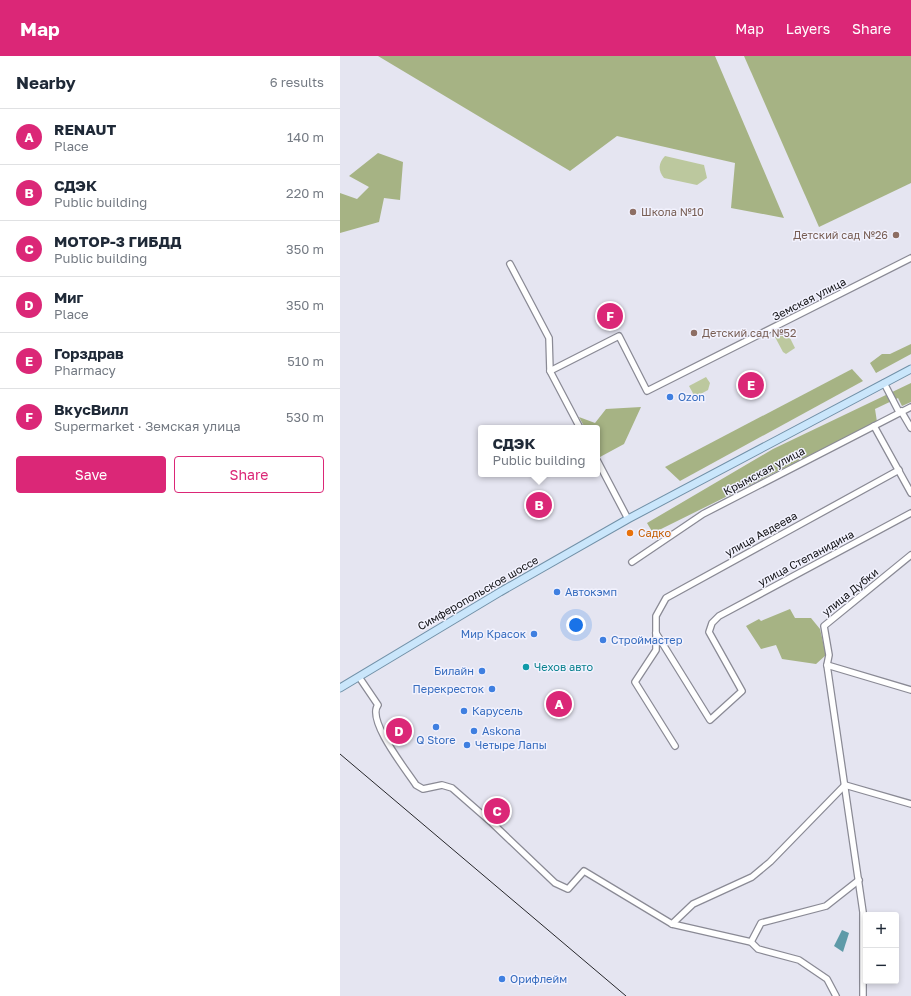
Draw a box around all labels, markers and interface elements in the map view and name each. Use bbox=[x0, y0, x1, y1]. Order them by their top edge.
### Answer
text: Map bbox=[20, 17, 60, 40]
text: Map bbox=[735, 20, 764, 37]
text: Layers bbox=[786, 20, 830, 37]
text: Share bbox=[852, 20, 891, 37]
text: Nearby bbox=[16, 72, 76, 93]
text: 6 results bbox=[270, 74, 324, 90]
text: RENAUT bbox=[54, 120, 116, 138]
text: A bbox=[24, 129, 34, 145]
text: 140 m bbox=[287, 129, 324, 145]
text: Place bbox=[54, 138, 89, 154]
text: СДЭК bbox=[54, 176, 97, 194]
text: B bbox=[24, 185, 34, 201]
text: 220 m bbox=[286, 185, 324, 201]
text: Public building bbox=[54, 194, 147, 210]
place label: Школа №10 bbox=[641, 205, 704, 218]
marker: Школа №10 bbox=[628, 207, 638, 217]
place label: Детский сад №26 bbox=[793, 228, 888, 241]
marker: Детский сад №26 bbox=[891, 230, 901, 240]
text: МОТОР-3 ГИБДД bbox=[54, 232, 182, 250]
text: C bbox=[24, 241, 34, 257]
text: 350 m bbox=[286, 241, 324, 257]
text: Public building bbox=[54, 250, 147, 266]
street label: Земская улица bbox=[770, 274, 848, 323]
text: Миг bbox=[54, 288, 83, 306]
text: D bbox=[24, 297, 34, 313]
text: 350 m bbox=[286, 297, 324, 313]
pin: F bbox=[597, 301, 623, 331]
text: Place bbox=[54, 306, 89, 322]
place label: Детский сад №52 bbox=[702, 326, 796, 339]
marker: Детский сад №52 bbox=[689, 328, 699, 338]
text: Горздрав bbox=[54, 344, 124, 362]
text: E bbox=[25, 353, 33, 369]
text: 510 m bbox=[287, 353, 324, 369]
text: Pharmacy bbox=[54, 362, 116, 378]
pin: E bbox=[738, 370, 764, 400]
place label: Ozon bbox=[678, 390, 705, 403]
marker: Ozon bbox=[665, 392, 675, 402]
text: ВкусВилл bbox=[54, 400, 128, 418]
text: F bbox=[25, 409, 33, 425]
text: 530 m bbox=[286, 409, 324, 425]
text: Supermarket · Земская улица bbox=[54, 418, 241, 434]
popup bbox=[478, 425, 600, 477]
text: СДЭК bbox=[492, 434, 535, 452]
street label: Крымская улица bbox=[721, 444, 807, 497]
text: Public building bbox=[492, 452, 586, 468]
button: Save bbox=[16, 456, 166, 493]
button: Share bbox=[174, 456, 324, 493]
pin: B bbox=[526, 490, 552, 520]
street label: улица Авдеева bbox=[722, 508, 799, 559]
place label: Садко bbox=[638, 526, 671, 539]
street label: улица Степанидина bbox=[756, 527, 856, 588]
marker: Садко bbox=[625, 528, 635, 538]
street label: Симферопольское шоссе bbox=[415, 553, 540, 632]
street label: улица Дубки bbox=[819, 565, 880, 618]
place label: Автокэмп bbox=[565, 585, 617, 598]
marker: Автокэмп bbox=[552, 587, 562, 597]
your location bbox=[566, 615, 586, 635]
place label: Мир Красок bbox=[461, 627, 527, 640]
marker: Мир Красок bbox=[529, 629, 539, 639]
place label: Строймастер bbox=[611, 633, 683, 646]
marker: Строймастер bbox=[598, 635, 608, 645]
place label: Чехов авто bbox=[534, 660, 594, 673]
marker: Чехов авто bbox=[521, 662, 531, 672]
place label: Билайн bbox=[434, 664, 474, 677]
marker: Билайн bbox=[477, 666, 487, 676]
place label: Перекресток bbox=[413, 682, 485, 695]
marker: Перекресток bbox=[487, 684, 497, 694]
pin: A bbox=[546, 689, 572, 719]
place label: Карусель bbox=[472, 704, 523, 717]
marker: Карусель bbox=[459, 706, 469, 716]
pin: D bbox=[386, 716, 412, 746]
marker: Q Store bbox=[431, 722, 441, 732]
place label: Askona bbox=[482, 724, 521, 737]
marker: Askona bbox=[469, 726, 479, 736]
place label: Q Store bbox=[416, 733, 456, 746]
place label: Четыре Лапы bbox=[475, 738, 547, 751]
marker: Четыре Лапы bbox=[462, 740, 472, 750]
pin: C bbox=[484, 796, 510, 826]
map controls bbox=[863, 912, 899, 984]
button: + bbox=[863, 912, 899, 948]
button: − bbox=[863, 948, 899, 984]
place label: Орифлейм bbox=[510, 972, 567, 985]
marker: Орифлейм bbox=[497, 974, 507, 984]

